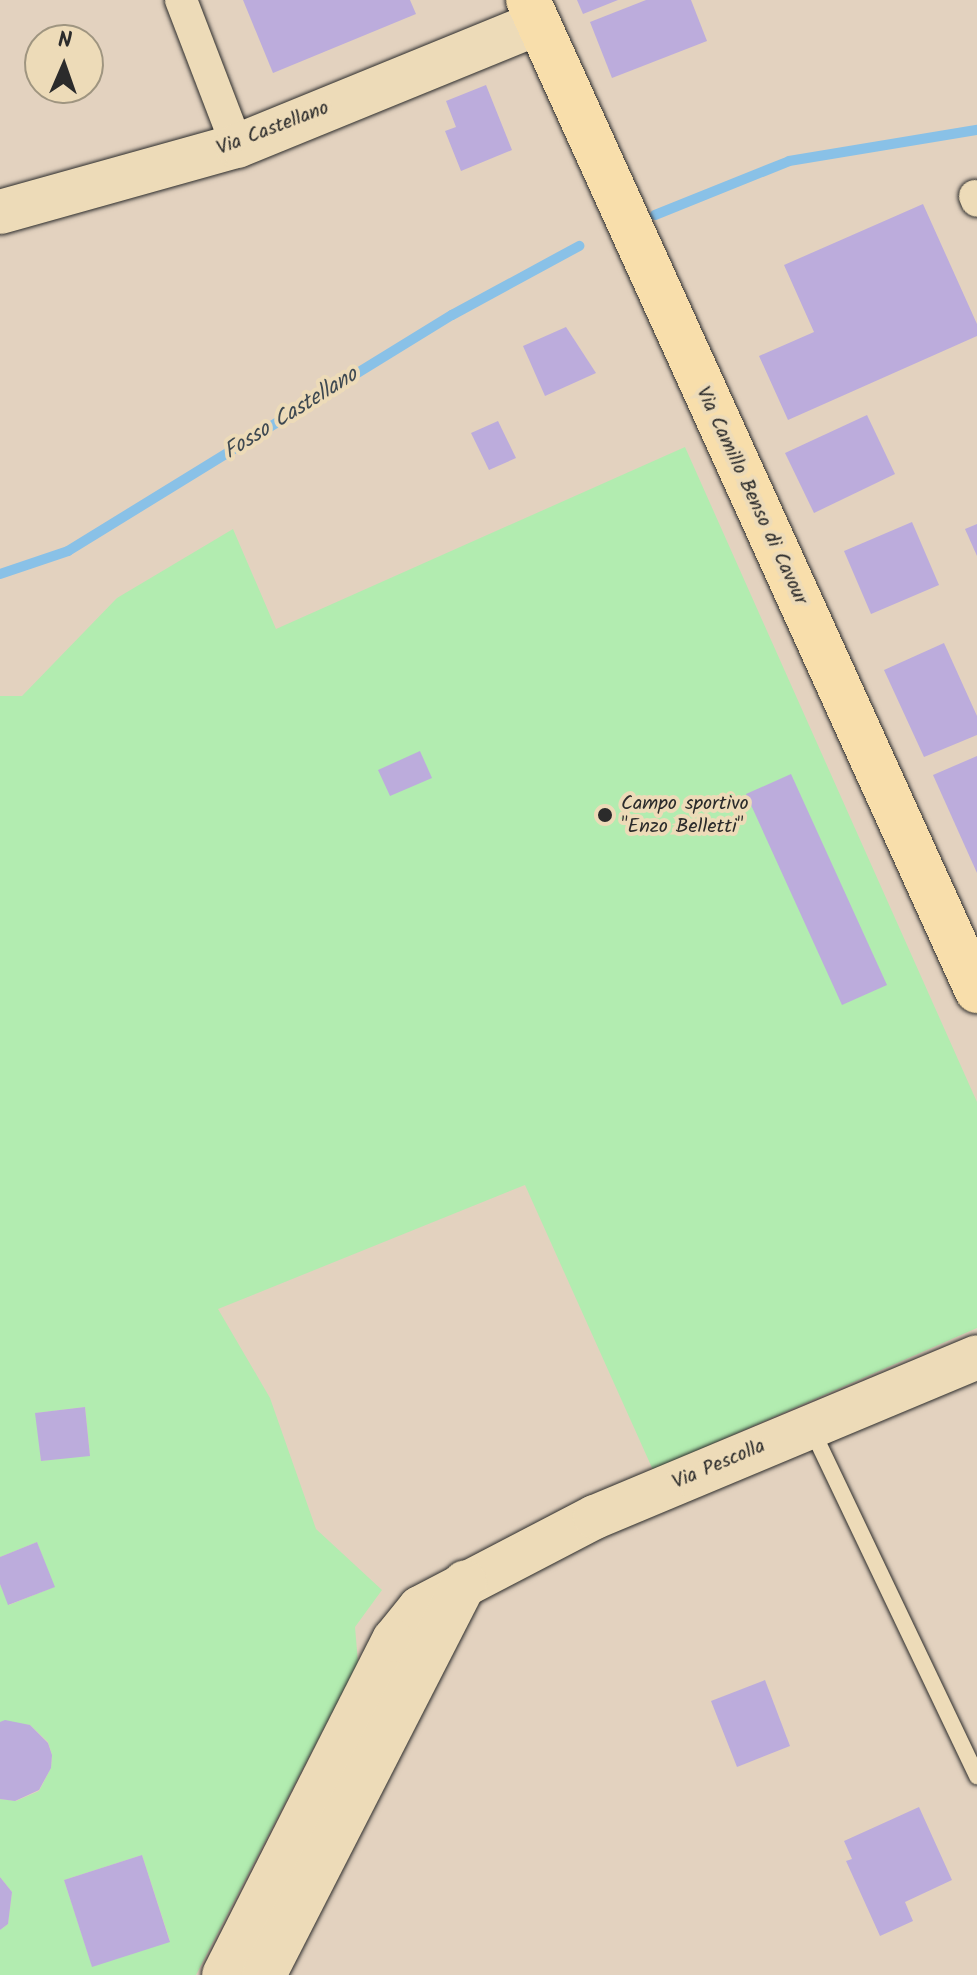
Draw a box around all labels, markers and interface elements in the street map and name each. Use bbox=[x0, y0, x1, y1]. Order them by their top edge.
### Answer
north arrow bbox=[24, 24, 104, 104]
text: N bbox=[57, 24, 72, 59]
street label: Via Castellano bbox=[213, 97, 333, 161]
water label: Fosso Castellano bbox=[219, 362, 363, 466]
street label: Via Camillo Benso di Cavour bbox=[690, 383, 812, 609]
place label: Campo sportivo "Enzo Belletti" bbox=[621, 792, 749, 839]
marker: Campo sportivo "Enzo Belletti" bbox=[596, 806, 614, 824]
street label: Via Pescolla bbox=[669, 1435, 769, 1495]

